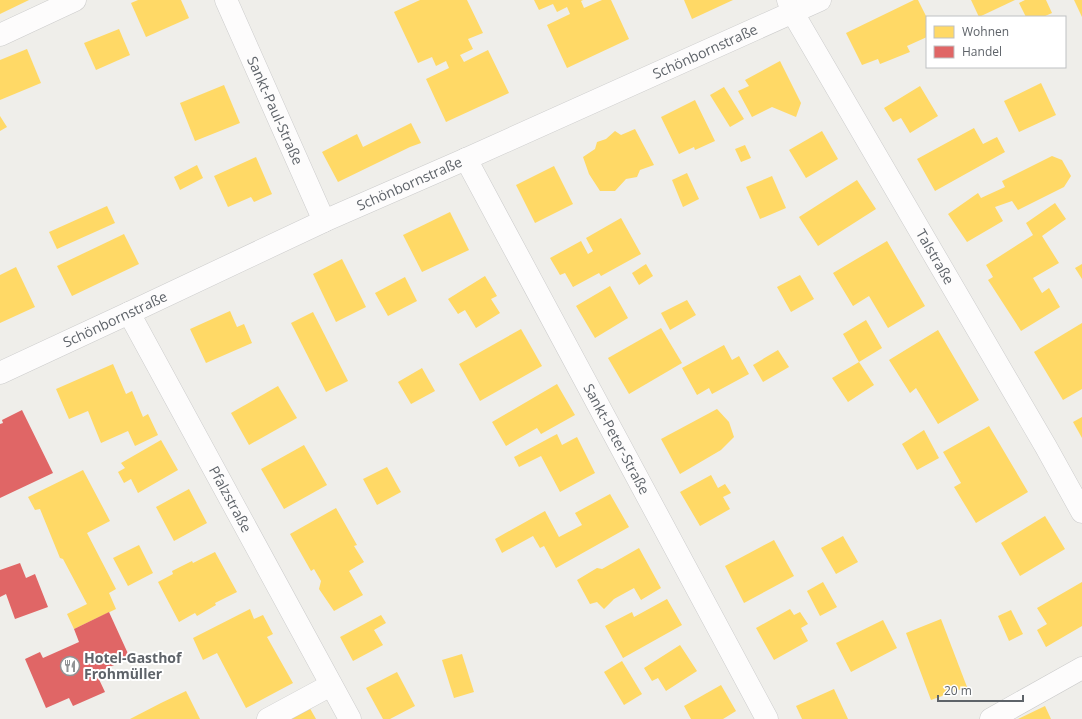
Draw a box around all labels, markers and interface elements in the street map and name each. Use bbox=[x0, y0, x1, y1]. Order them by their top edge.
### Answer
legend bbox=[926, 16, 1066, 68]
street label: Schönbornstraße bbox=[649, 19, 761, 83]
text: Wohnen bbox=[962, 23, 1009, 40]
text: Handel bbox=[962, 43, 1002, 60]
street label: Sankt-Paul-Straße bbox=[243, 53, 308, 168]
street label: Schönbornstraße bbox=[353, 152, 465, 215]
street label: Talstraße bbox=[912, 225, 959, 288]
street label: Schönbornstraße bbox=[60, 286, 170, 351]
street label: Sankt-Peter-Straße bbox=[579, 380, 655, 498]
street label: Pfalzstraße bbox=[205, 462, 257, 536]
place label: Hotel-Gasthof Frohmüller bbox=[84, 648, 183, 683]
restaurant icon: Hotel-Gasthof Frohmüller bbox=[59, 655, 81, 677]
scale bar bbox=[938, 677, 1023, 703]
text: 20 m bbox=[944, 682, 972, 699]

